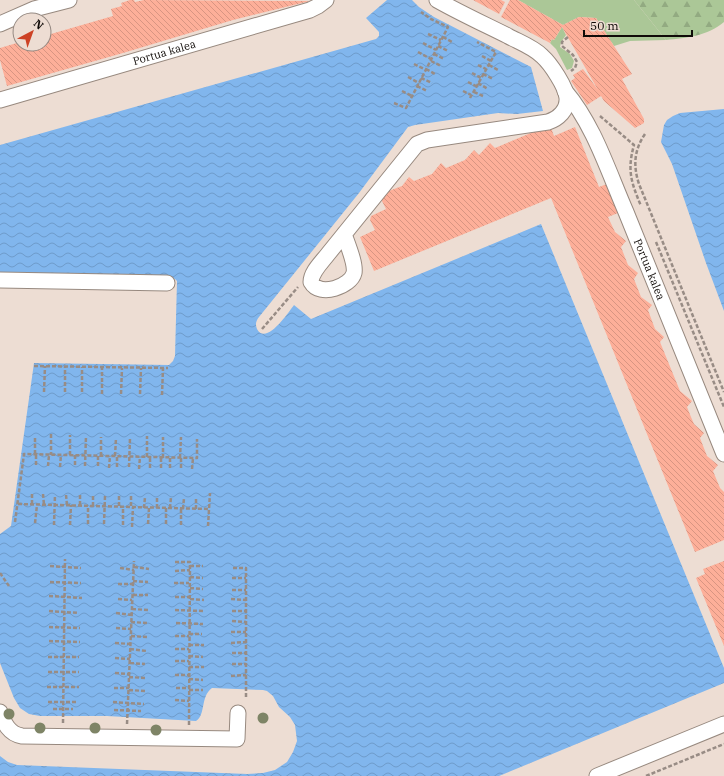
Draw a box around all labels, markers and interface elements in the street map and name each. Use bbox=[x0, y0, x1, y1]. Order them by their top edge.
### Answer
north arrow bbox=[12, 12, 52, 52]
scale bar bbox=[584, 12, 692, 38]
text: N bbox=[31, 16, 47, 33]
text: 50 m bbox=[590, 18, 619, 33]
street label: Portua kalea bbox=[131, 37, 197, 68]
street label: Portua kalea bbox=[631, 237, 668, 302]

